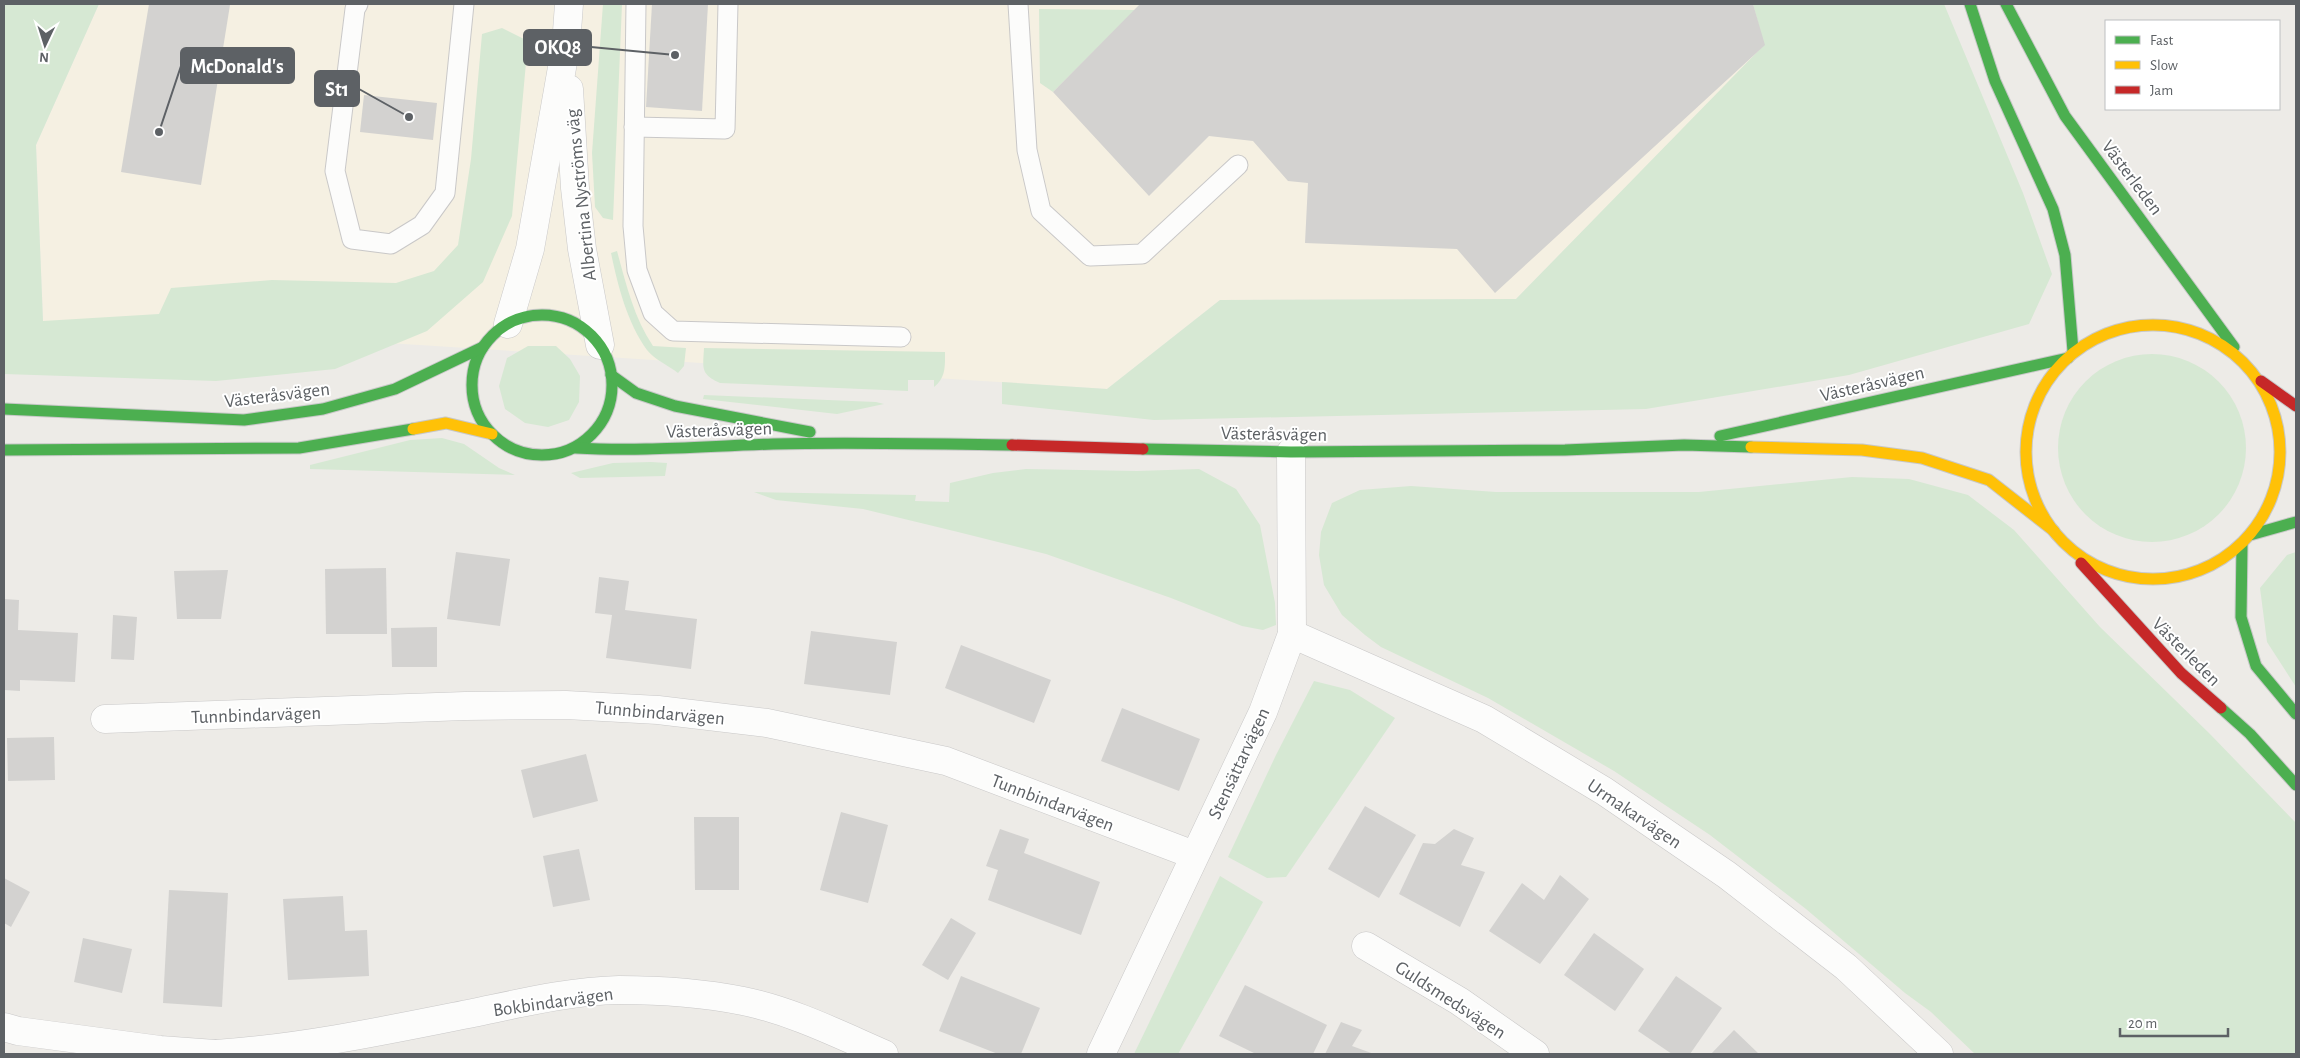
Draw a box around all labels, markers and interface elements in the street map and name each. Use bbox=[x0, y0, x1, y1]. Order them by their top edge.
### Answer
north arrow bbox=[20, 20, 70, 70]
legend bbox=[2105, 20, 2280, 110]
callout: OKQ8 bbox=[524, 30, 591, 65]
text: Fast bbox=[2150, 33, 2174, 48]
text: OKQ8 bbox=[535, 38, 581, 59]
callout: McDonald's bbox=[181, 48, 294, 83]
text: N bbox=[39, 50, 50, 64]
text: McDonald's bbox=[190, 57, 284, 77]
text: Slow bbox=[2150, 58, 2178, 73]
callout: St1 bbox=[315, 71, 359, 106]
text: St1 bbox=[325, 80, 349, 100]
text: Jam bbox=[2150, 83, 2173, 98]
street label: Albertina Nyströms väg bbox=[563, 107, 600, 282]
street label: Västerleden bbox=[2098, 137, 2166, 219]
street label: Västeråsvägen bbox=[1818, 363, 1926, 406]
street label: Västeråsvägen bbox=[223, 380, 331, 411]
street label: Västeråsvägen bbox=[666, 419, 772, 442]
street label: Västeråsvägen bbox=[1221, 424, 1327, 445]
street label: Västerleden bbox=[2148, 614, 2224, 690]
street label: Tunnbindarvägen bbox=[594, 698, 726, 729]
street label: Tunnbindarvägen bbox=[191, 704, 321, 727]
street label: Stensättarvägen bbox=[1205, 705, 1273, 822]
street label: Tunnbindarvägen bbox=[988, 771, 1117, 836]
street label: Urmakarvägen bbox=[1584, 776, 1685, 853]
street label: Guldsmedsvägen bbox=[1392, 958, 1509, 1043]
street label: Bokbindarvägen bbox=[492, 985, 615, 1020]
scale bar bbox=[2120, 1006, 2228, 1038]
text: 20 m bbox=[2128, 1016, 2157, 1031]

